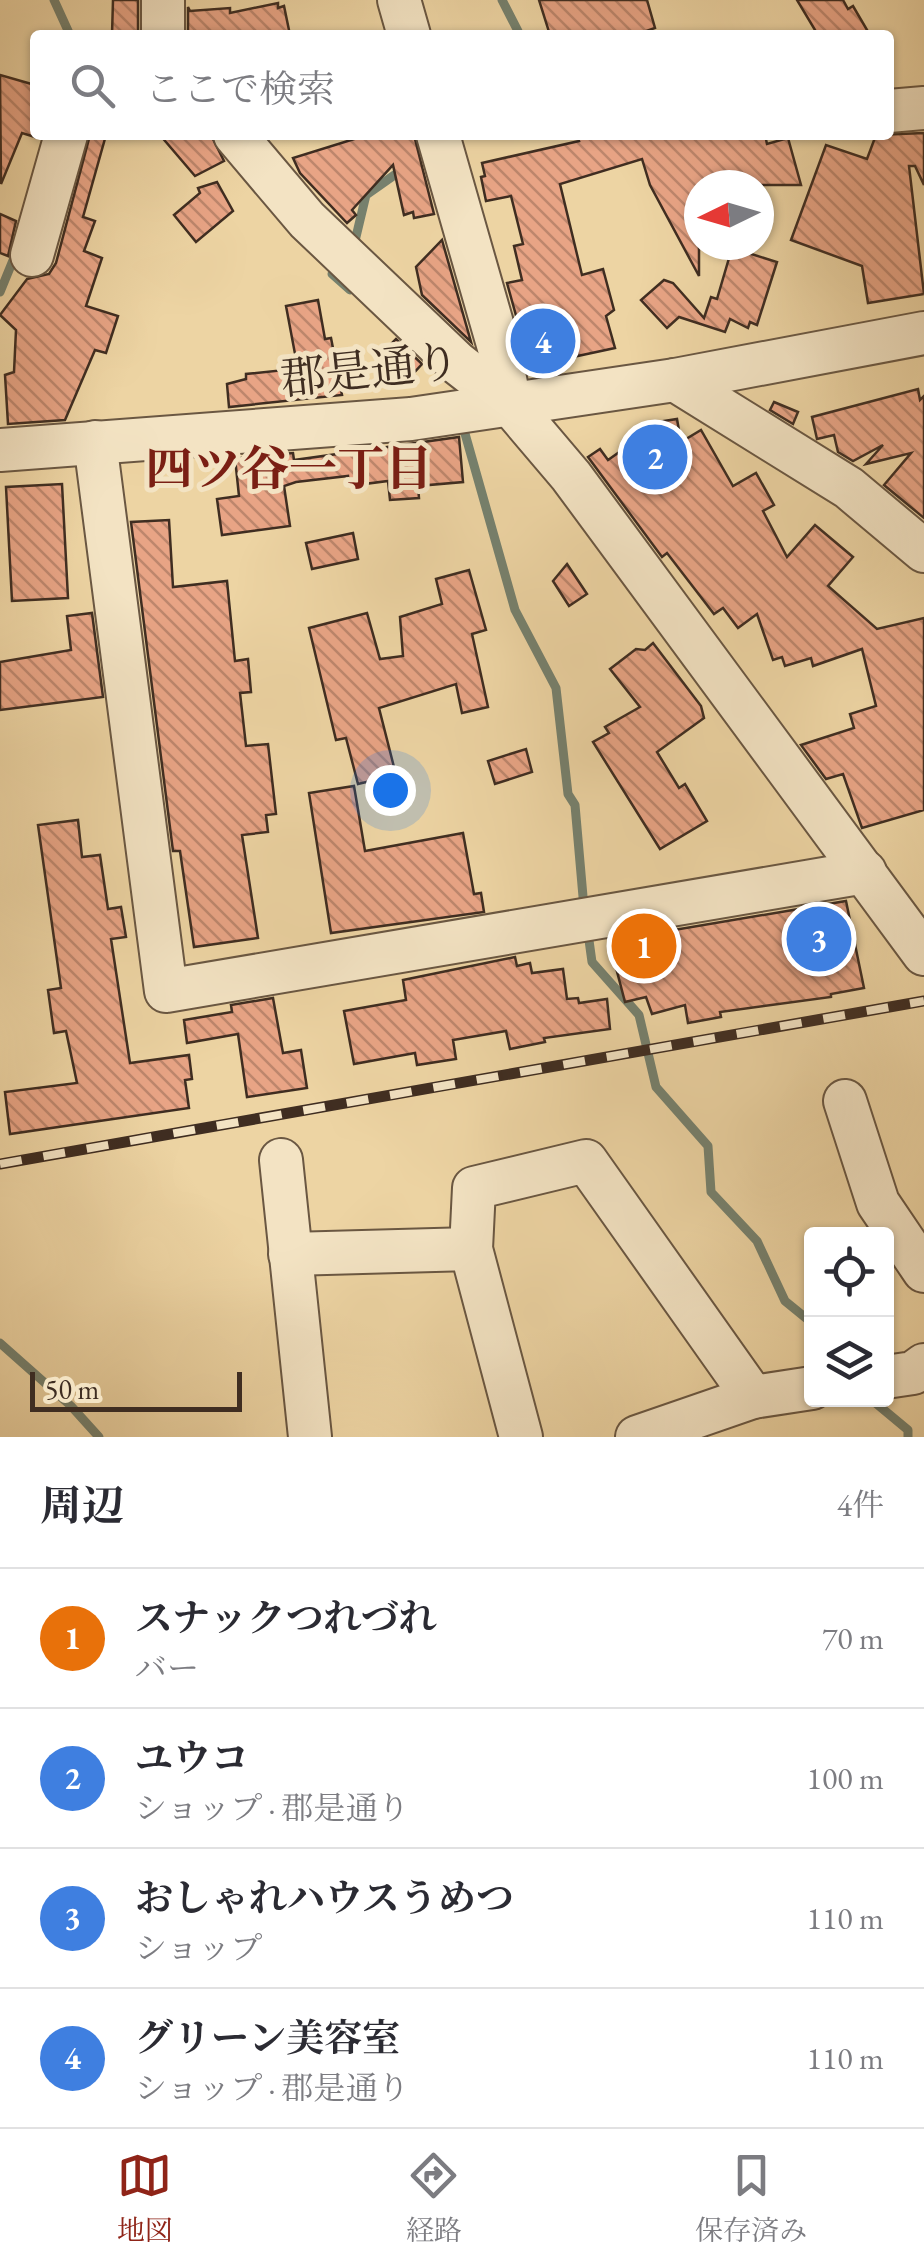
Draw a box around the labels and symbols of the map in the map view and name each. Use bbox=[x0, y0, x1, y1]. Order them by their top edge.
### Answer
north arrow bbox=[684, 170, 774, 260]
pin: 4 bbox=[510, 304, 576, 378]
street label: 郡是通り bbox=[277, 331, 463, 407]
pin: 2 bbox=[622, 420, 688, 494]
district label: 四ツ谷一丁目 bbox=[145, 437, 433, 499]
your location bbox=[365, 765, 416, 816]
pin: 3 bbox=[786, 902, 852, 976]
pin: 1 bbox=[612, 908, 676, 984]
scale bar bbox=[30, 1367, 242, 1412]

